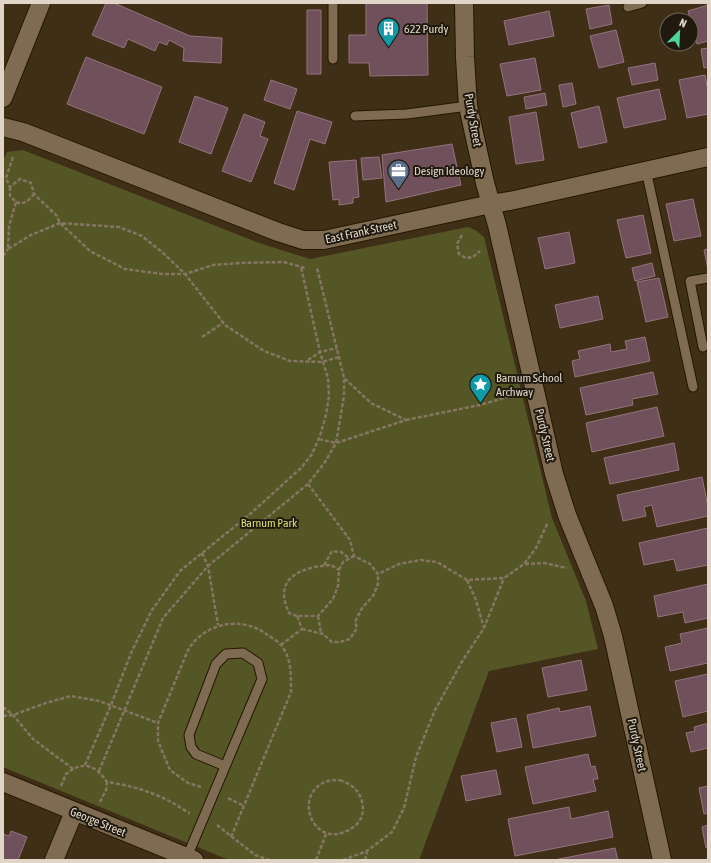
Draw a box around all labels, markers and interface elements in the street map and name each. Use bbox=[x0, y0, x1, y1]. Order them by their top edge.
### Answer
north arrow bbox=[659, 12, 699, 52]
building icon: 622 Purdy bbox=[375, 16, 401, 49]
text: N bbox=[678, 16, 688, 30]
place label: 622 Purdy bbox=[404, 22, 448, 36]
street label: Purdy Street bbox=[461, 92, 485, 148]
office icon: Design Ideology bbox=[385, 158, 411, 191]
place label: Design Ideology bbox=[414, 164, 484, 178]
street label: East Frank Street bbox=[324, 217, 398, 246]
place label: Barnum School Archway bbox=[496, 371, 563, 399]
place icon: Barnum School Archway bbox=[467, 372, 493, 405]
street label: Purdy Street bbox=[532, 407, 558, 463]
park label: Barnum Park bbox=[241, 516, 298, 530]
street label: Purdy Street bbox=[625, 717, 650, 773]
street label: George Street bbox=[68, 804, 128, 840]

